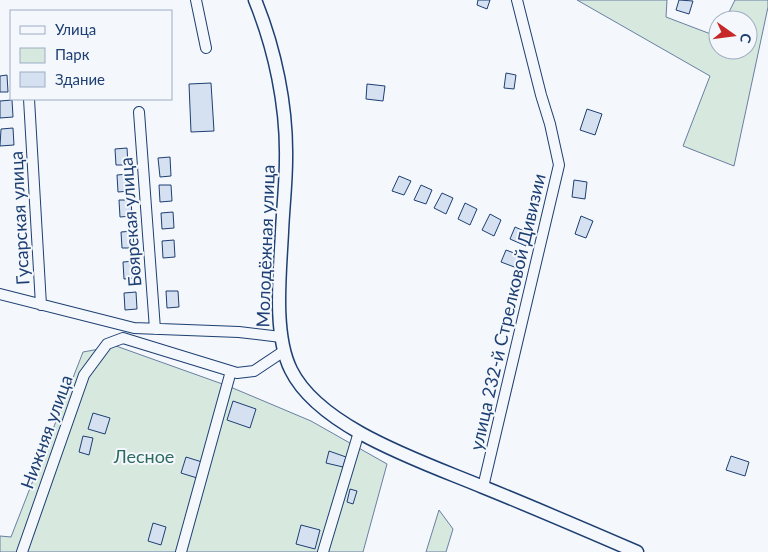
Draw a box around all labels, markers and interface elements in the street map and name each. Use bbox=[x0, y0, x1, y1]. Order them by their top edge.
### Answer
legend bbox=[10, 10, 172, 100]
north arrow bbox=[708, 10, 758, 60]
text: Улица bbox=[55, 20, 96, 38]
text: С bbox=[737, 32, 755, 46]
text: Парк bbox=[55, 45, 90, 63]
text: Здание bbox=[55, 70, 105, 88]
street label: Гусарская улица bbox=[5, 151, 33, 286]
street label: Боярская улица bbox=[115, 157, 145, 288]
street label: Молодёжная улица bbox=[251, 164, 279, 328]
street label: улица 232-й Стрелковой Дивизии bbox=[464, 171, 550, 452]
street label: Нижняя улица bbox=[15, 372, 77, 492]
park label: Лесное bbox=[113, 445, 174, 467]

